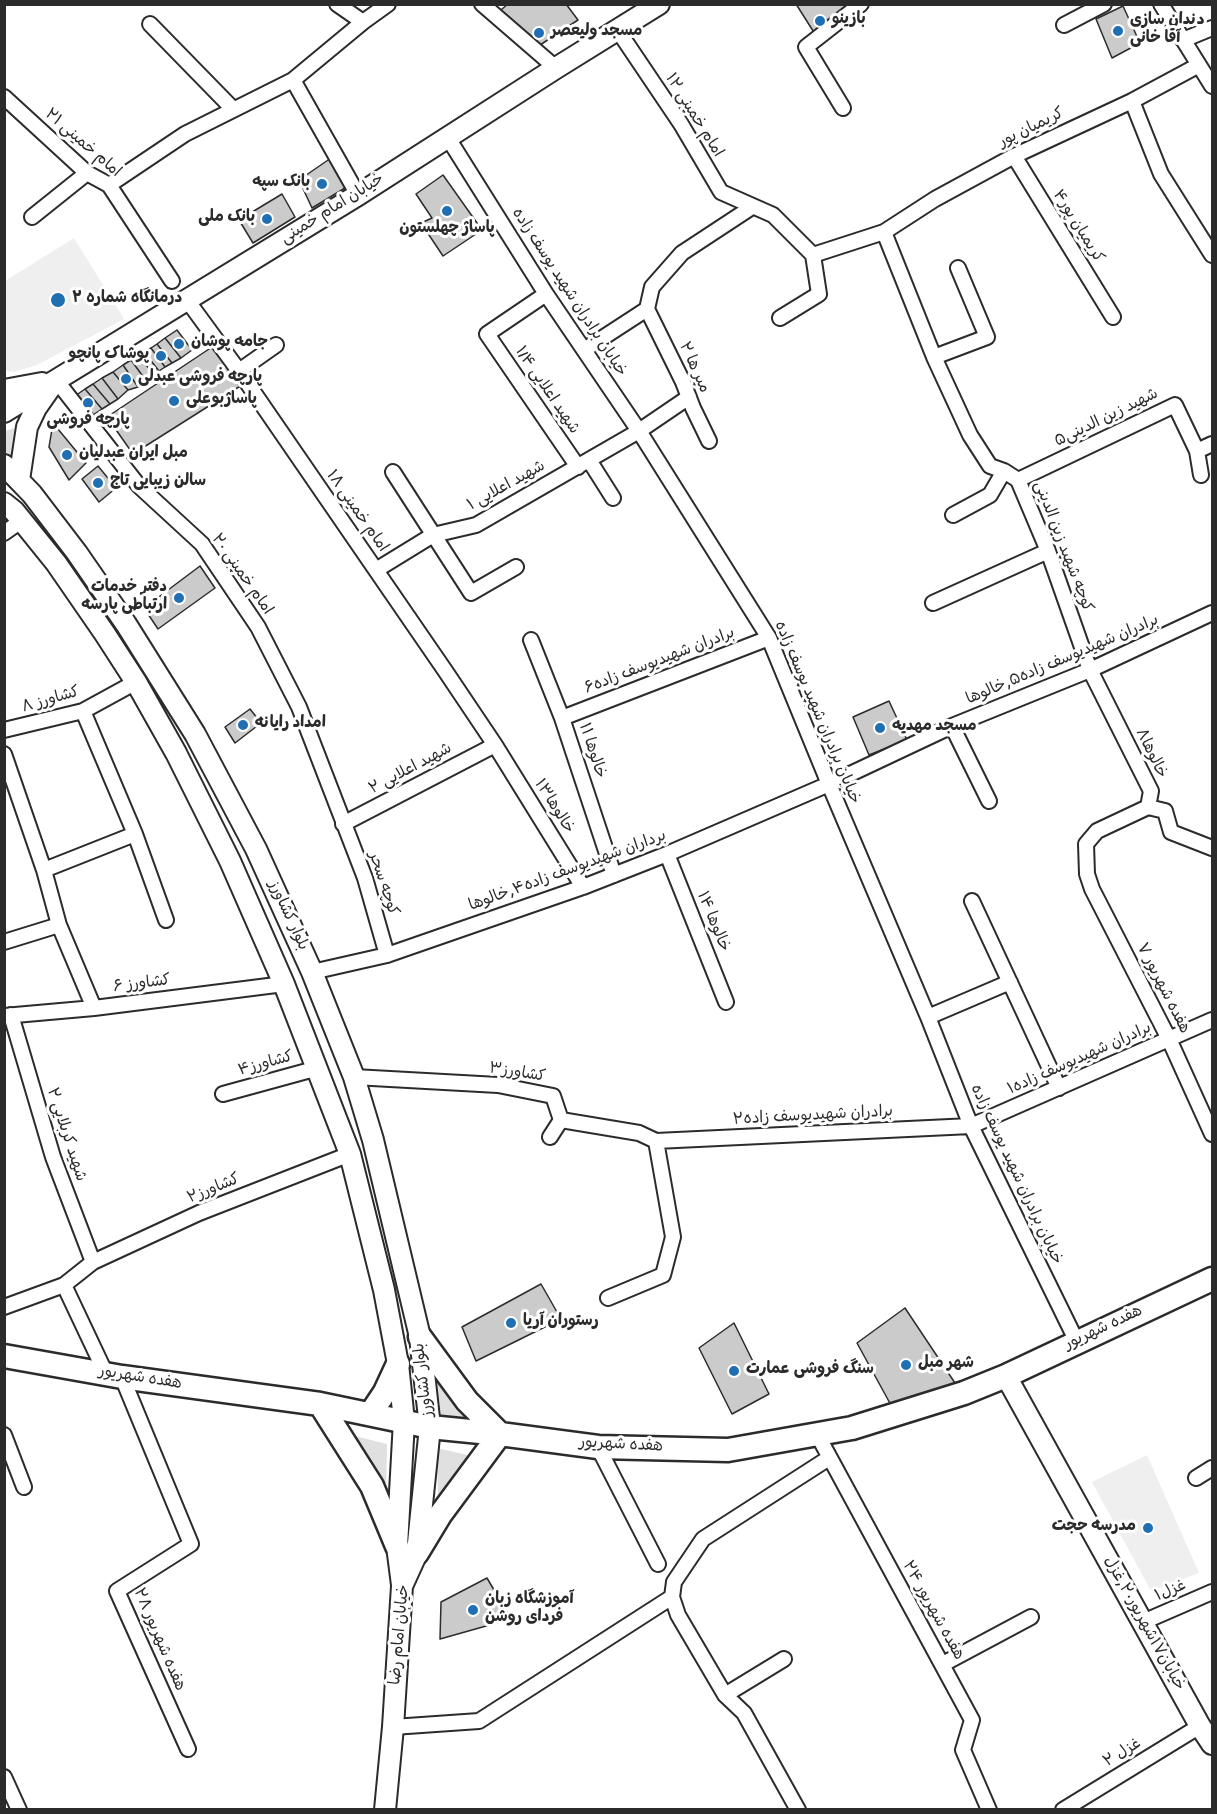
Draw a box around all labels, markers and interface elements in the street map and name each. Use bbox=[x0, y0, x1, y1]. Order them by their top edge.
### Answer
place label: بازینو bbox=[832, 11, 866, 31]
place label: دندان سازی آقا خانی bbox=[1130, 12, 1205, 50]
marker: بازینو bbox=[813, 14, 827, 28]
place label: مسجد ولیعصر bbox=[551, 23, 642, 43]
marker: دندان سازی آقا خانی bbox=[1111, 24, 1125, 38]
marker: مسجد ولیعصر bbox=[532, 26, 546, 40]
street label: امام خمینی ۱۲ bbox=[660, 71, 726, 161]
street label: کریمیان پور bbox=[996, 105, 1068, 153]
street label: امام خمینی ۲۱ bbox=[40, 106, 124, 182]
street label: خیابان امام خمینی bbox=[278, 171, 388, 249]
place label: بانک سپه bbox=[252, 174, 310, 194]
marker: بانک سپه bbox=[315, 177, 329, 191]
street label: کریمیان پور۴ bbox=[1047, 187, 1107, 267]
marker: پاساژ چهلستون bbox=[440, 204, 454, 218]
street label: خیابان برادران شهید یوسف زاده bbox=[506, 205, 630, 381]
place label: بانک ملی bbox=[198, 209, 255, 229]
marker: بانک ملی bbox=[260, 212, 274, 226]
place label: پاساژ چهلستون bbox=[399, 220, 495, 240]
place label: درمانگاه شماره ۲ bbox=[72, 290, 182, 310]
marker: درمانگاه شماره ۲ bbox=[49, 291, 67, 309]
place label: جامه پوشان bbox=[191, 334, 268, 354]
marker: جامه پوشان bbox=[172, 337, 186, 351]
street label: میر ها ۲ bbox=[673, 340, 713, 396]
street label: شهید اعلایی ۱/۴ bbox=[510, 343, 582, 439]
place label: پوشاک پانچو bbox=[69, 346, 149, 366]
marker: پوشاک پانچو bbox=[154, 349, 168, 363]
place label: پارچه فروشی عبدلی bbox=[138, 369, 262, 389]
marker: پارچه فروشی عبدلی bbox=[119, 372, 133, 386]
street label: شهید زین الدینی۵ bbox=[1052, 386, 1162, 452]
place label: پاساژبوعلی bbox=[186, 391, 257, 411]
marker: پاساژبوعلی bbox=[167, 394, 181, 408]
marker: پارچه فروشی bbox=[81, 396, 95, 410]
place label: پارچه فروشی bbox=[46, 412, 130, 432]
place label: مبل ایران عبدلیان bbox=[79, 445, 188, 465]
marker: مبل ایران عبدلیان bbox=[60, 448, 74, 462]
street label: شهید اعلایی ۱ bbox=[465, 458, 549, 516]
street label: امام خمینی ۱۸ bbox=[321, 467, 391, 557]
place label: سالن زیبایی تاج bbox=[110, 473, 206, 493]
marker: سالن زیبایی تاج bbox=[91, 476, 105, 490]
street label: کوچه شهید زین الدینی bbox=[1028, 479, 1096, 615]
street label: امام خمینی ۲۰ bbox=[206, 531, 276, 619]
place label: دفتر خدمات ارتباطی پارسه bbox=[82, 579, 167, 617]
marker: دفتر خدمات ارتباطی پارسه bbox=[172, 591, 186, 605]
street label: برادران شهیدیوسف زاده۵,خالوها bbox=[964, 612, 1162, 710]
street label: خیابان برادران شهید یوسف زاده bbox=[769, 619, 863, 807]
street label: برادران شهیدیوسف زاده۶ bbox=[582, 624, 738, 700]
street label: کشاورز ۸ bbox=[20, 684, 82, 718]
place label: امداد رایانه bbox=[255, 715, 326, 735]
marker: امداد رایانه bbox=[236, 718, 250, 732]
place label: مسجد مهدیه bbox=[892, 718, 977, 738]
street label: خالوها ۱۱ bbox=[573, 721, 609, 781]
marker: مسجد مهدیه bbox=[873, 721, 887, 735]
street label: خالوها۸ bbox=[1130, 726, 1170, 782]
street label: شهید اعلایی ۲ bbox=[366, 740, 456, 800]
street label: خالوها۱۳ bbox=[529, 776, 577, 838]
street label: برداران شهیدیوسف زاده۴,خالوها bbox=[467, 827, 669, 917]
street label: کوچه سحر bbox=[363, 850, 401, 918]
street label: بلوار کشاورز bbox=[263, 878, 311, 954]
street label: خالوها ۱۴ bbox=[691, 889, 733, 955]
street label: هفده شهریور ۷ bbox=[1131, 941, 1193, 1037]
street label: کشاورز ۶ bbox=[112, 972, 172, 998]
street label: برادران شهیدیوسف زاده۱ bbox=[1005, 1020, 1155, 1100]
street label: کشاورز۴ bbox=[236, 1048, 296, 1082]
street label: کشاورز۳ bbox=[487, 1060, 547, 1088]
street label: خیابان برادران شهید یوسف زاده bbox=[965, 1082, 1065, 1268]
street label: شهید کربلایی ۲ bbox=[41, 1086, 89, 1184]
street label: برادران شهیدیوسف زاده۲ bbox=[732, 1103, 894, 1131]
street label: کشاورز۲ bbox=[185, 1171, 243, 1209]
street label: هفده شهریور bbox=[1062, 1303, 1146, 1355]
place label: رستوران آریا bbox=[523, 1313, 599, 1333]
marker: رستوران آریا bbox=[504, 1316, 518, 1330]
street label: بلوار کشاورز bbox=[411, 1342, 439, 1418]
place label: شهر مبل bbox=[918, 1355, 974, 1375]
marker: شهر مبل bbox=[899, 1358, 913, 1372]
place label: سنگ فروشی عمارت bbox=[746, 1361, 874, 1381]
street label: هفده شهریور bbox=[97, 1363, 183, 1395]
marker: سنگ فروشی عمارت bbox=[727, 1364, 741, 1378]
street label: هفده شهریور bbox=[579, 1434, 663, 1458]
place label: مدرسه حجت bbox=[1052, 1518, 1136, 1538]
marker: مدرسه حجت bbox=[1141, 1521, 1155, 1535]
street label: خیابان۱۷شهریور۲۰,غزل bbox=[1098, 1554, 1188, 1694]
street label: هفده شهریور ۲۴ bbox=[897, 1558, 967, 1664]
street label: غزل۱ bbox=[1153, 1577, 1189, 1607]
street label: خیابان امام رضا bbox=[387, 1584, 415, 1686]
street label: هفده شهریور ۲۸ bbox=[128, 1586, 188, 1694]
place label: آموزشگاه زبان فردای روشن bbox=[485, 1591, 574, 1629]
marker: آموزشگاه زبان فردای روشن bbox=[466, 1603, 480, 1617]
street label: غزل ۲ bbox=[1101, 1735, 1145, 1773]

